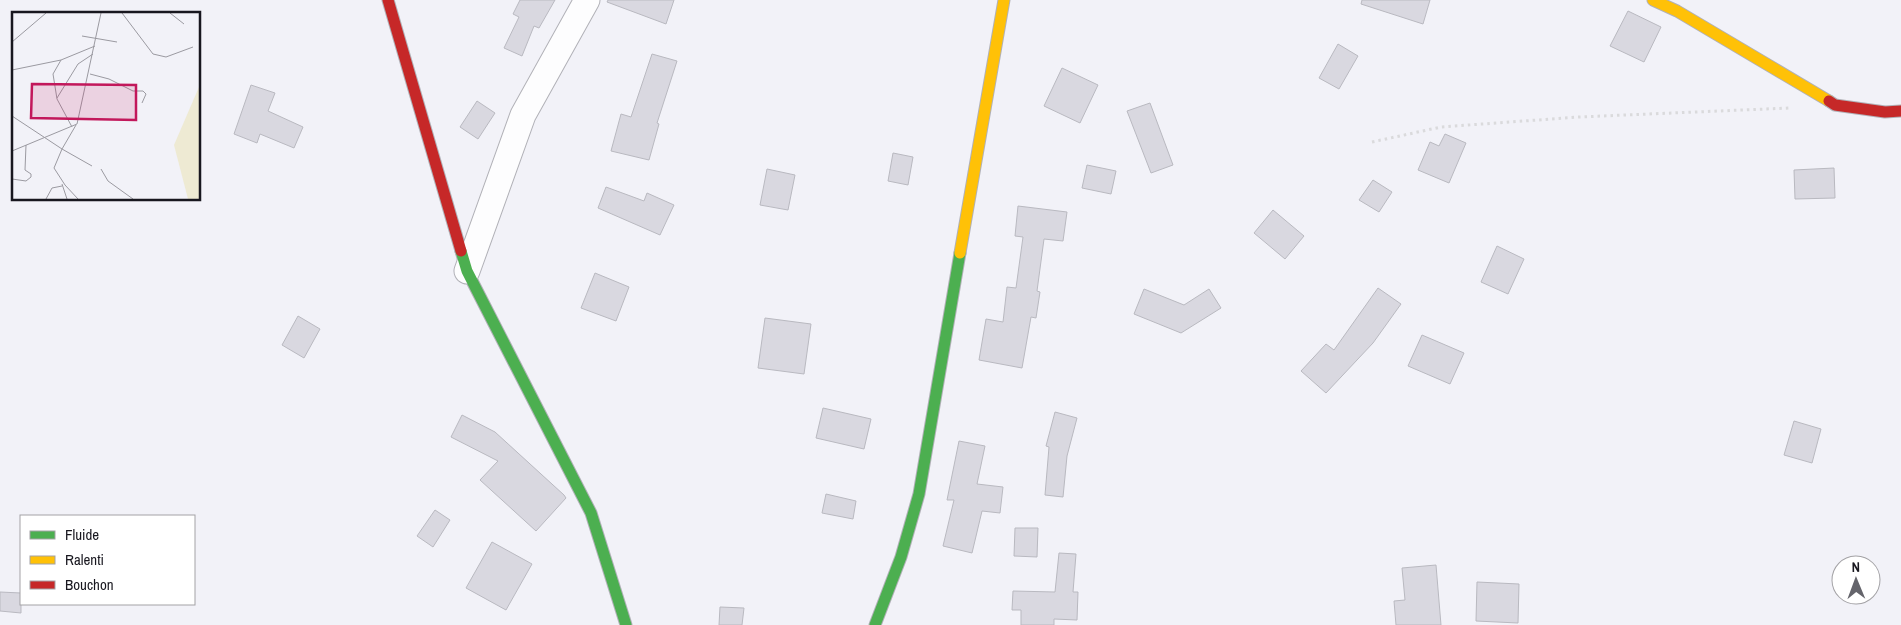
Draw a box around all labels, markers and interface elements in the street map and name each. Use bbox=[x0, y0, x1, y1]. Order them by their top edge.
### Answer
inset map bbox=[12, 12, 200, 200]
legend bbox=[20, 515, 195, 605]
text: Fluide bbox=[65, 524, 99, 545]
text: Ralenti bbox=[65, 549, 104, 570]
north arrow bbox=[1831, 555, 1881, 605]
text: N bbox=[1851, 558, 1860, 576]
text: Bouchon bbox=[65, 574, 114, 595]

